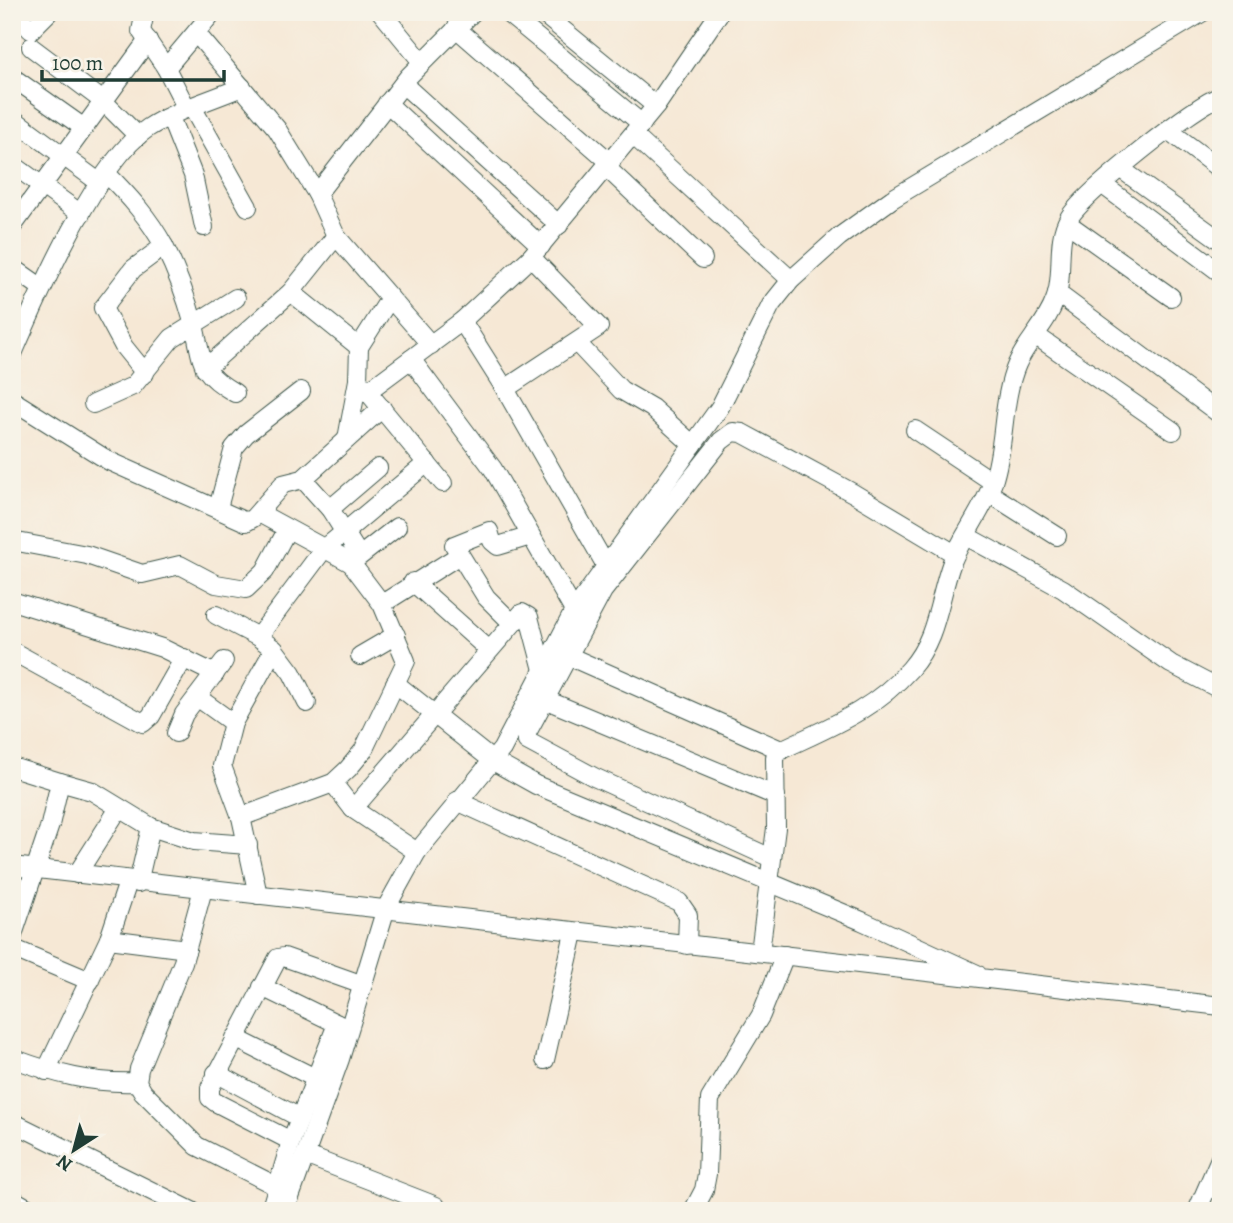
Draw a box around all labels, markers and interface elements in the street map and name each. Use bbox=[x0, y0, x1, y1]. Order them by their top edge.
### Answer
scale bar bbox=[42, 38, 224, 82]
text: 100 m bbox=[52, 49, 103, 77]
north arrow bbox=[38, 1114, 108, 1184]
text: N bbox=[51, 1148, 78, 1178]

